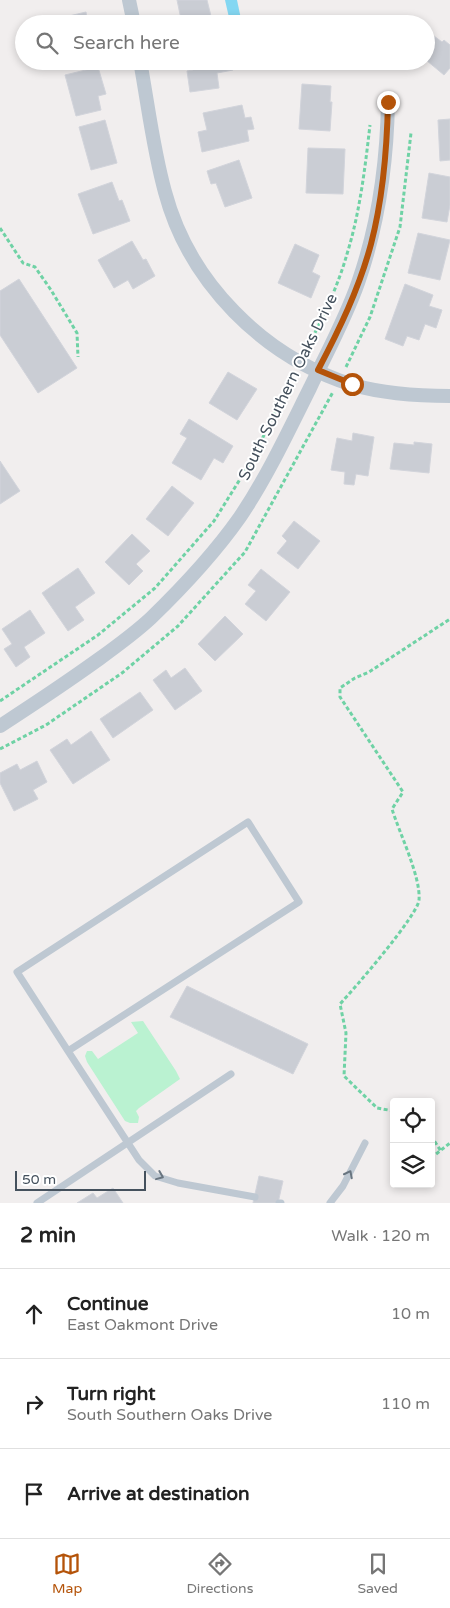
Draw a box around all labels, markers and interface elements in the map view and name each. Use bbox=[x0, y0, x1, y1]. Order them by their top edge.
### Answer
search box bbox=[15, 15, 435, 70]
icon: search bbox=[33, 29, 61, 57]
text: Search here bbox=[73, 32, 180, 54]
route end bbox=[377, 91, 400, 114]
street label: South Southern Oaks Drive bbox=[234, 290, 342, 484]
route start bbox=[341, 373, 364, 396]
map controls bbox=[390, 1098, 435, 1188]
button: locate bbox=[390, 1098, 435, 1143]
button: layers bbox=[390, 1143, 435, 1188]
scale bar bbox=[15, 1168, 146, 1191]
one-way arrow bbox=[155, 1170, 164, 1181]
one-way arrow bbox=[343, 1170, 353, 1179]
text: 50 m bbox=[22, 1171, 56, 1188]
text: 2 min bbox=[20, 1223, 76, 1248]
text: Walk · 120 m bbox=[331, 1226, 430, 1246]
text: Continue bbox=[67, 1293, 149, 1315]
icon: ahead bbox=[20, 1300, 48, 1328]
text: 10 m bbox=[391, 1304, 430, 1324]
text: East Oakmont Drive bbox=[67, 1315, 218, 1335]
text: Turn right bbox=[67, 1383, 155, 1405]
icon: right bbox=[20, 1390, 48, 1418]
text: 110 m bbox=[381, 1394, 430, 1414]
text: South Southern Oaks Drive bbox=[67, 1405, 272, 1425]
icon: arrive bbox=[20, 1480, 48, 1508]
text: Arrive at destination bbox=[67, 1483, 250, 1505]
tab: Map bbox=[52, 1550, 82, 1597]
tab: Directions bbox=[186, 1550, 253, 1597]
tab: Saved bbox=[357, 1550, 398, 1597]

